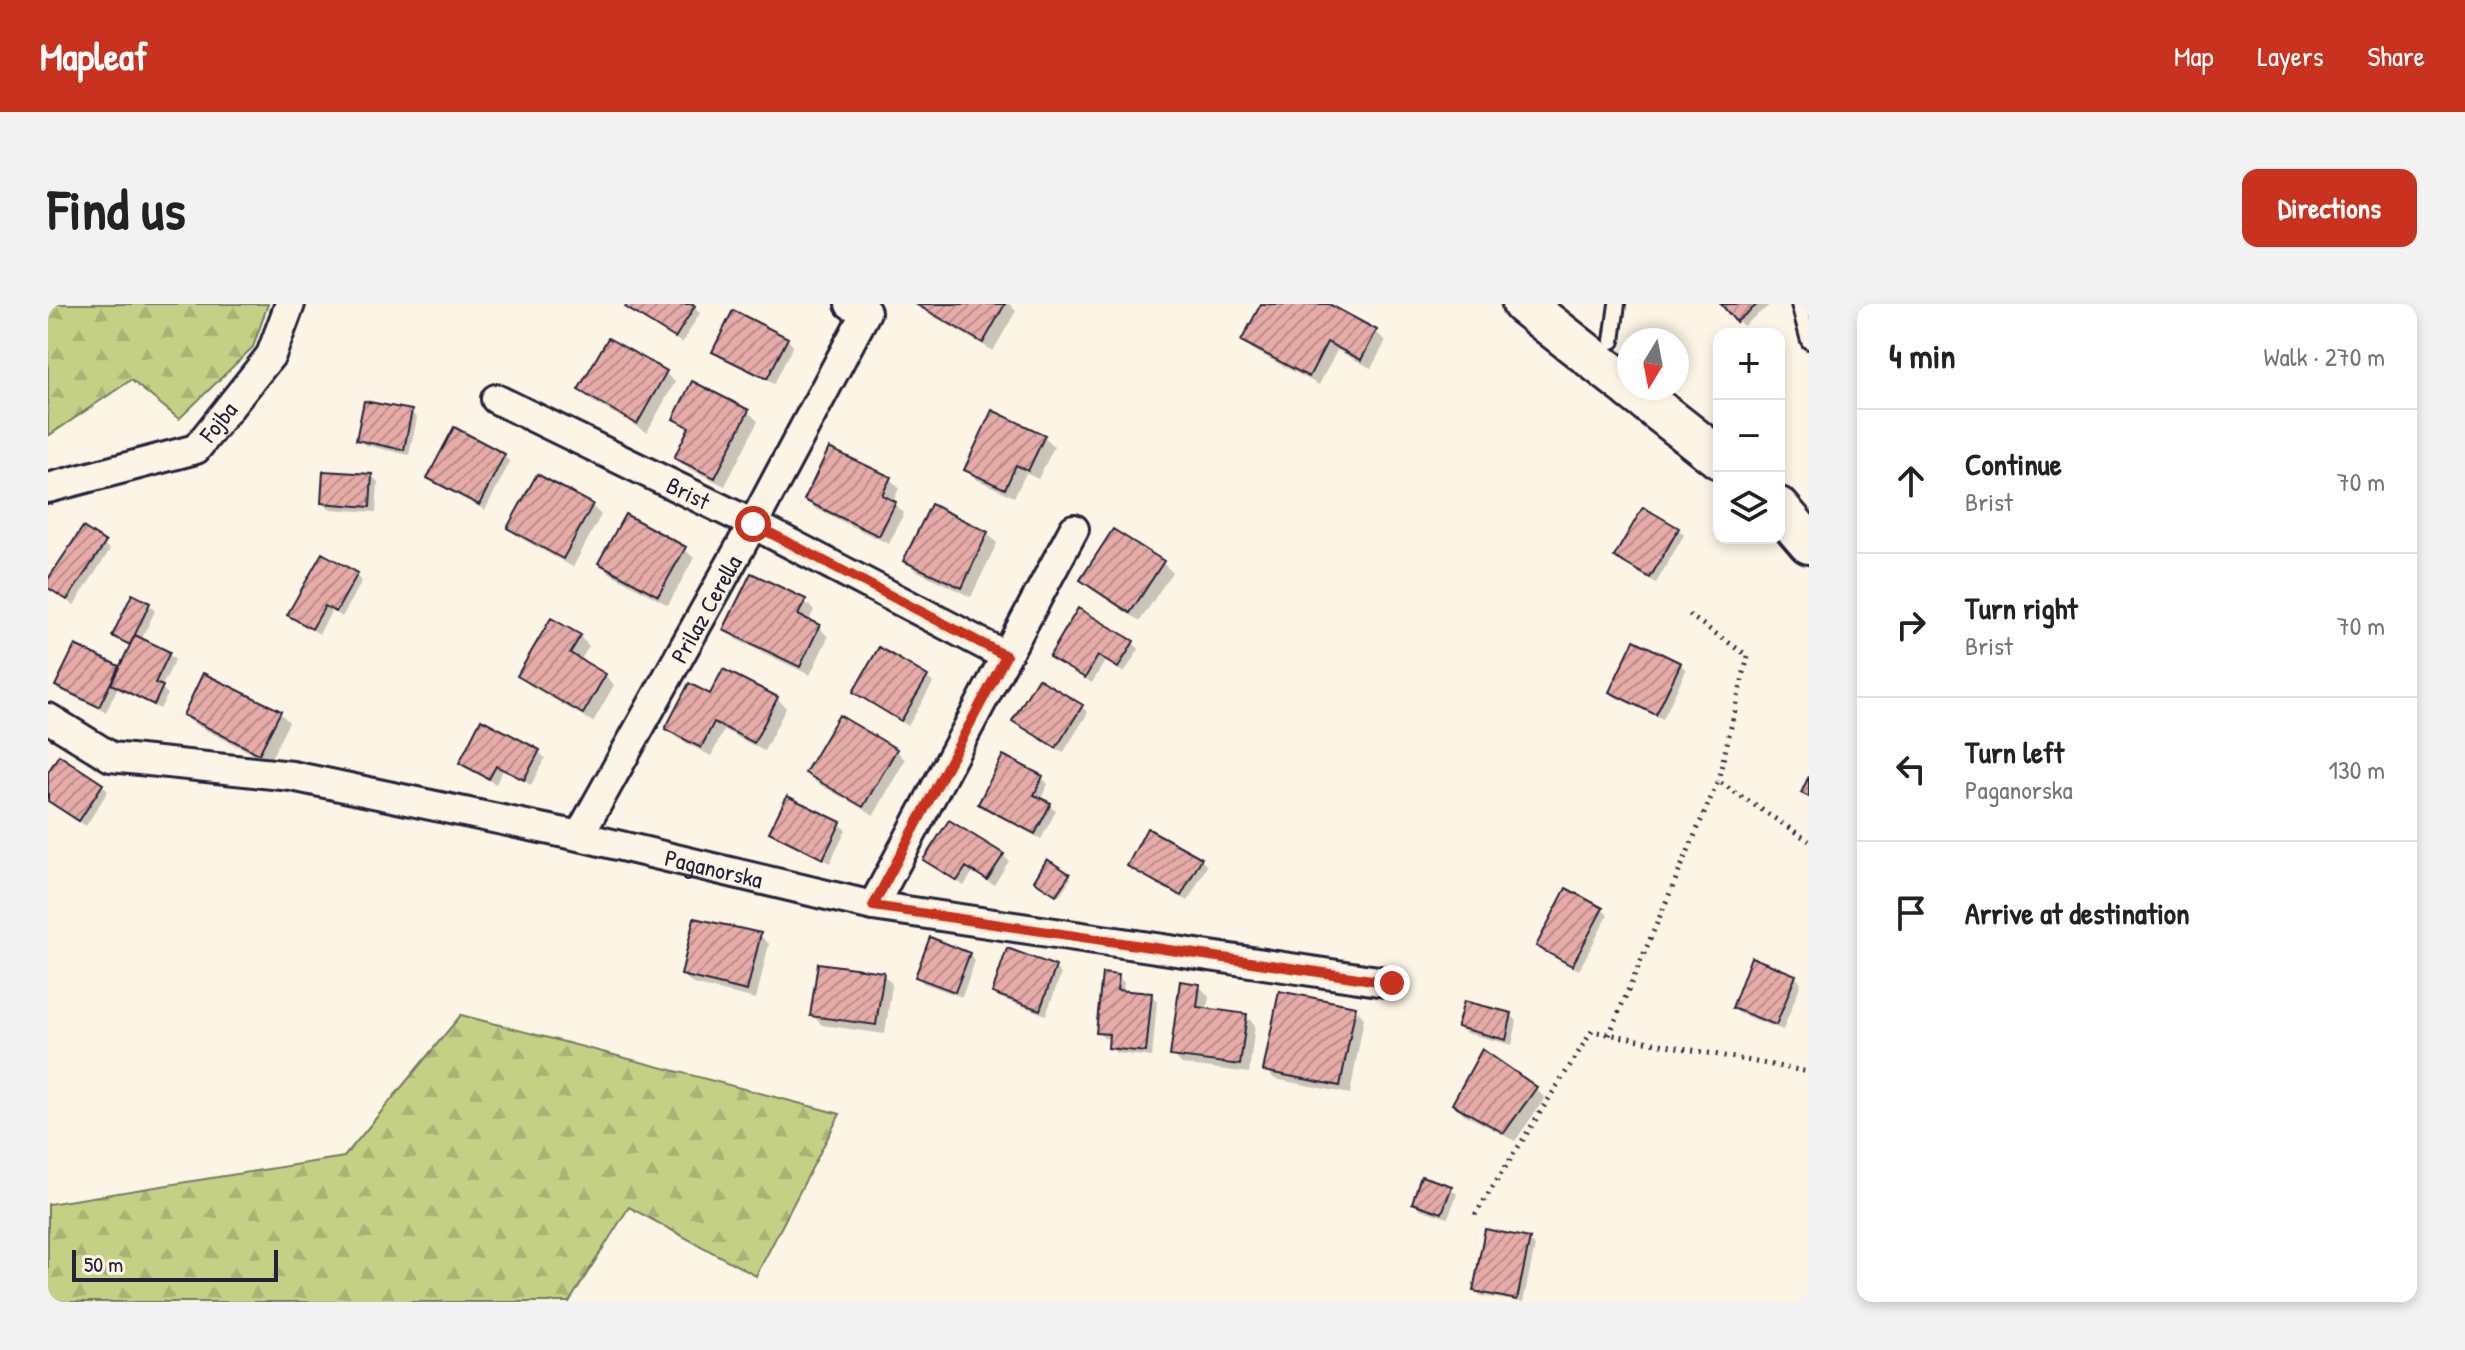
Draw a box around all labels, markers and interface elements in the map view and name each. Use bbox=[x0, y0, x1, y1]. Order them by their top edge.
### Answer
text: Mapleaf bbox=[40, 30, 148, 82]
text: Map bbox=[2174, 37, 2214, 75]
text: Layers bbox=[2258, 37, 2323, 75]
text: Share bbox=[2367, 37, 2425, 75]
button: Directions bbox=[2242, 169, 2417, 247]
text: Find us bbox=[48, 171, 186, 246]
north arrow bbox=[1617, 328, 1689, 400]
map controls bbox=[1713, 328, 1785, 544]
button: + bbox=[1713, 328, 1785, 400]
text: 4 min bbox=[1889, 333, 1956, 379]
text: Walk · 270 m bbox=[2264, 339, 2385, 374]
street label: Fojba bbox=[191, 395, 244, 449]
button: − bbox=[1713, 400, 1785, 472]
text: Continue bbox=[1965, 444, 2062, 484]
icon: ahead bbox=[1889, 459, 1933, 503]
text: 70 m bbox=[2337, 464, 2385, 499]
street label: Brist bbox=[662, 469, 716, 517]
button: layers bbox=[1713, 472, 1785, 544]
text: Brist bbox=[1965, 484, 2013, 519]
route start bbox=[735, 506, 771, 542]
street label: Prilaz Cerella bbox=[663, 549, 749, 669]
text: Turn right bbox=[1965, 588, 2078, 628]
icon: right bbox=[1889, 603, 1933, 647]
text: 70 m bbox=[2337, 608, 2385, 643]
text: Brist bbox=[1965, 628, 2013, 663]
text: Turn left bbox=[1965, 732, 2064, 772]
icon: left bbox=[1889, 747, 1933, 791]
text: 130 m bbox=[2329, 752, 2385, 787]
text: Paganorska bbox=[1965, 772, 2073, 807]
street label: Paganorska bbox=[662, 841, 766, 895]
icon: arrive bbox=[1889, 891, 1933, 935]
text: Arrive at destination bbox=[1965, 893, 2190, 933]
route end bbox=[1374, 965, 1410, 1001]
scale bar bbox=[72, 1246, 278, 1282]
text: 50 m bbox=[84, 1249, 123, 1279]

